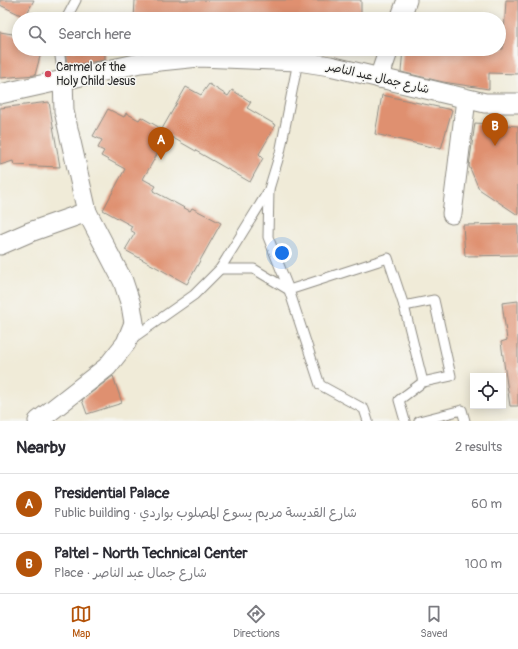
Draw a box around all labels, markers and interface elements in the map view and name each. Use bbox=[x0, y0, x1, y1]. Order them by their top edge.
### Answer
search box bbox=[12, 12, 506, 56]
icon: search bbox=[26, 23, 48, 45]
text: Search here bbox=[58, 25, 131, 44]
street label: شارع جمال عبد الناصر bbox=[324, 59, 431, 98]
place label: Carmel of the Holy Child Jesus bbox=[56, 60, 136, 89]
marker: Carmel of the Holy Child Jesus bbox=[43, 69, 53, 79]
pin: B bbox=[482, 113, 508, 146]
pin: A bbox=[148, 127, 174, 160]
your location bbox=[272, 243, 292, 263]
map controls bbox=[470, 373, 506, 409]
button: locate bbox=[470, 373, 506, 409]
text: Nearby bbox=[16, 437, 65, 458]
text: 2 results bbox=[455, 439, 502, 455]
text: Presidential Palace bbox=[54, 484, 169, 503]
text: A bbox=[25, 496, 33, 512]
text: 60 m bbox=[471, 496, 502, 512]
text: Public building · شارع القديسة مريم يسوع المصلوب بواردي bbox=[54, 505, 357, 521]
text: Paltel - North Technical Center bbox=[54, 544, 248, 563]
text: B bbox=[25, 556, 33, 572]
text: 100 m bbox=[465, 556, 502, 572]
text: Place · شارع جمال عبد الناصر bbox=[54, 565, 207, 581]
tab: Map bbox=[70, 603, 92, 640]
tab: Directions bbox=[233, 603, 280, 640]
tab: Saved bbox=[420, 603, 448, 640]

